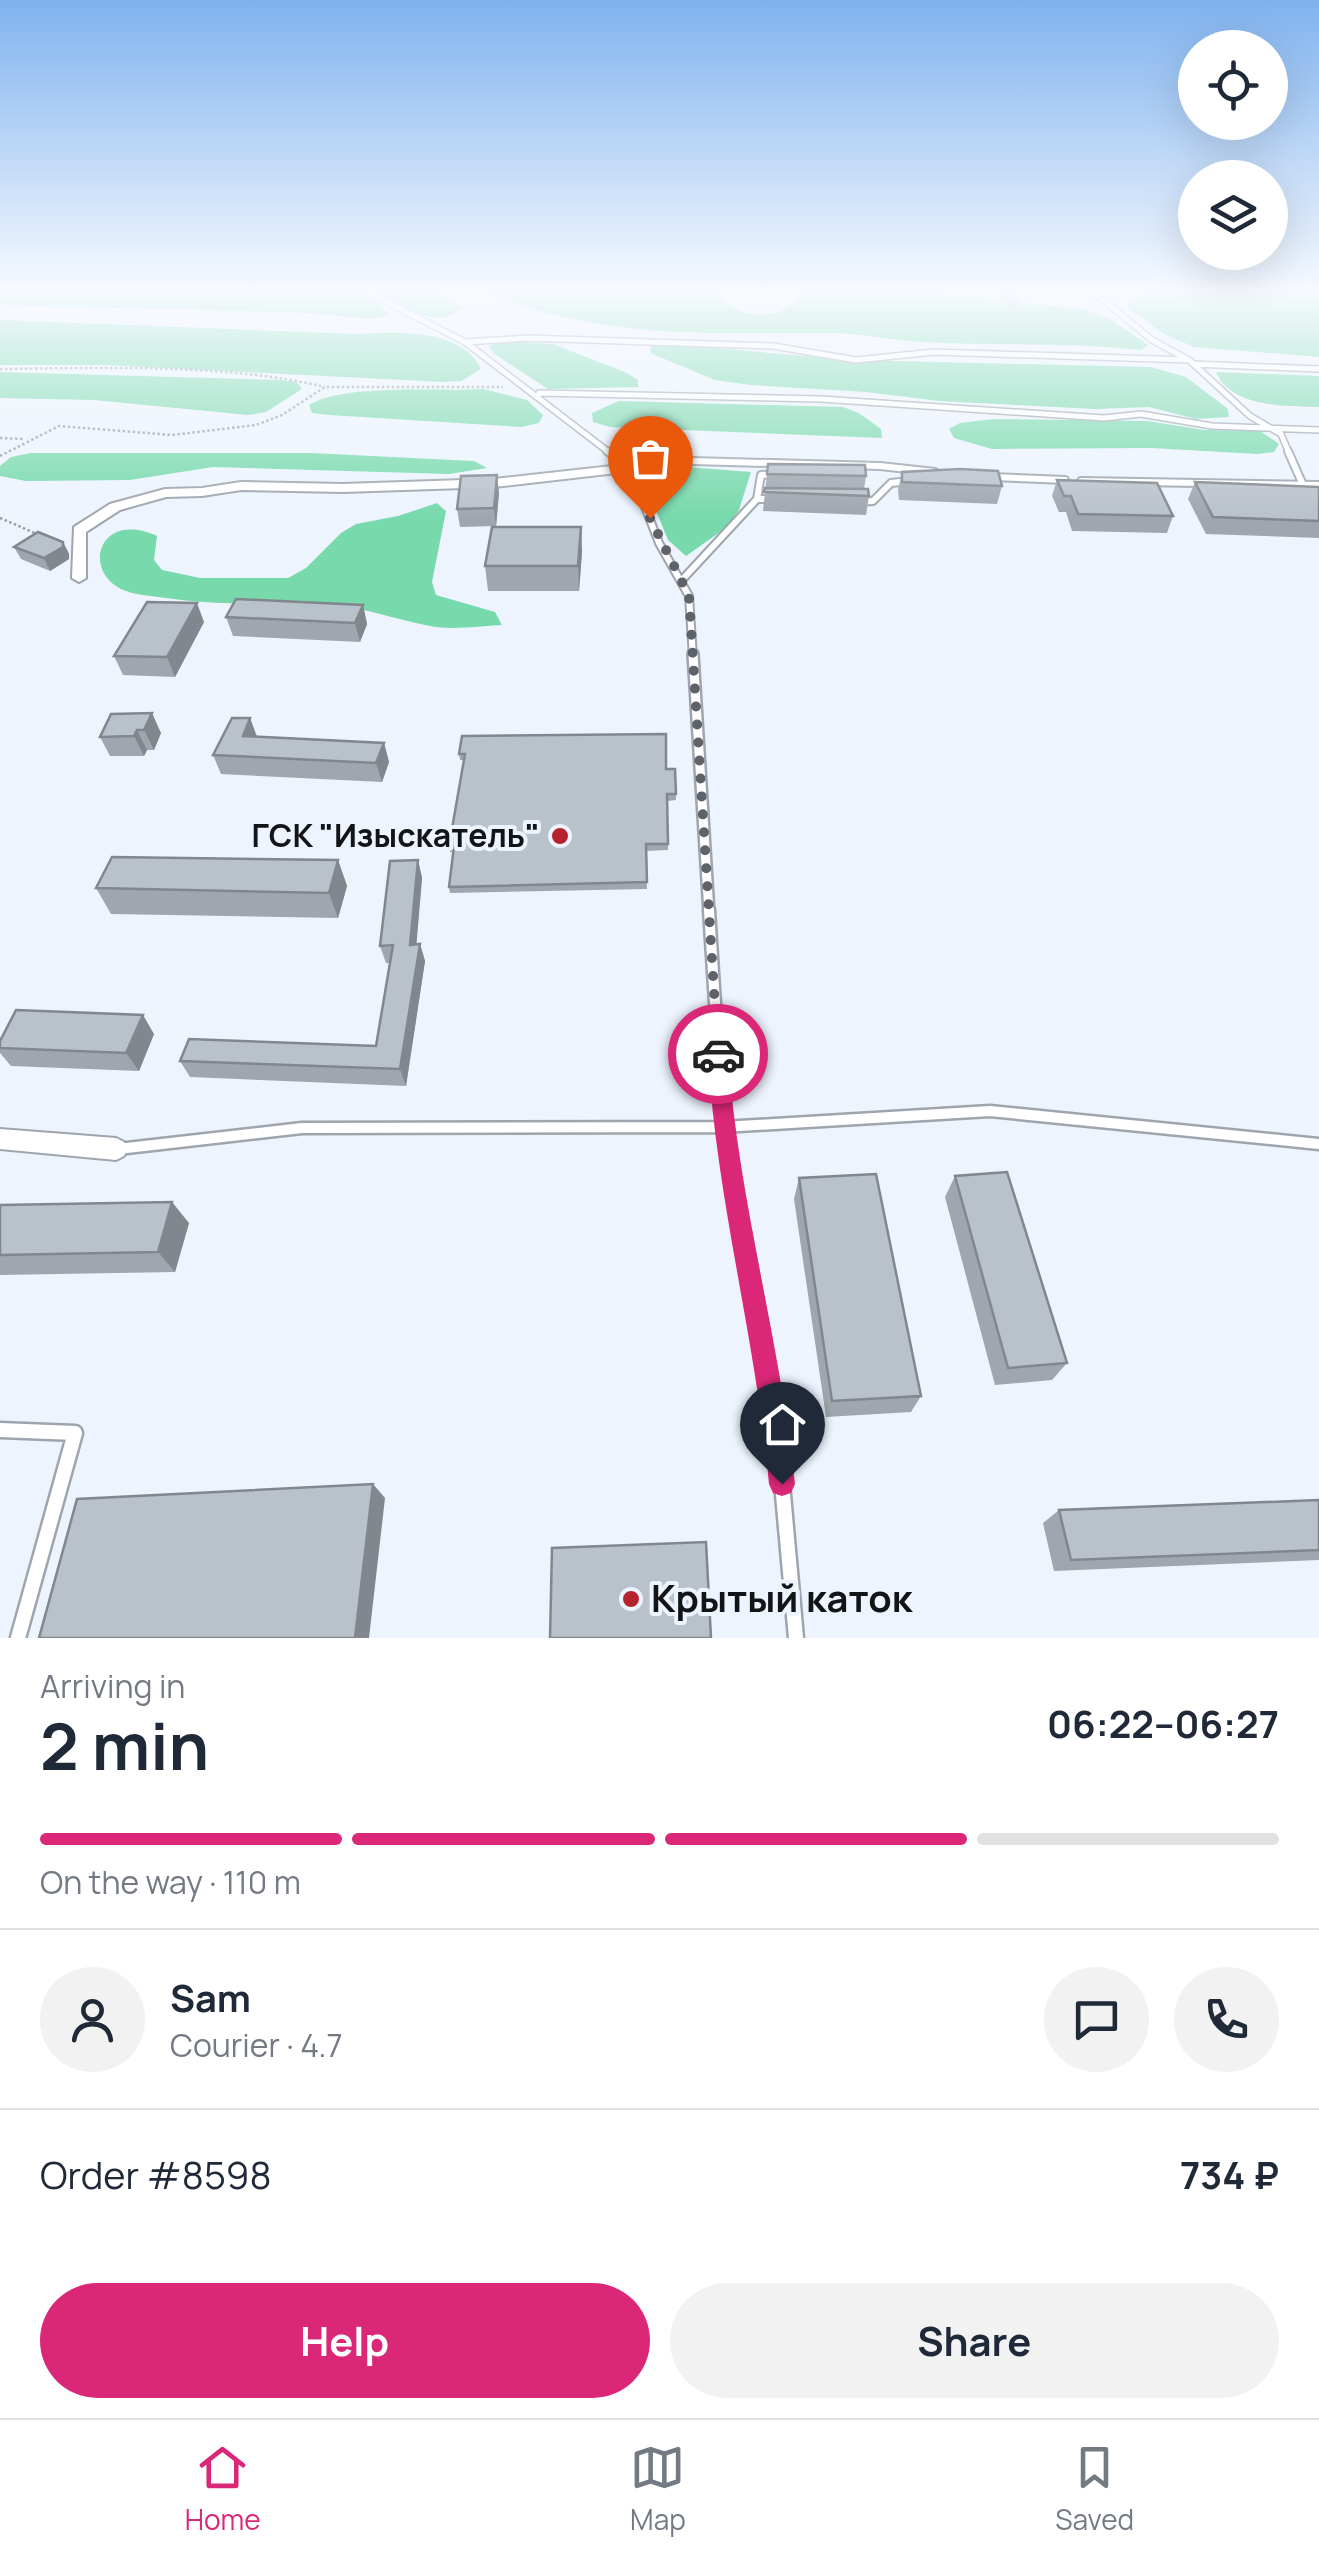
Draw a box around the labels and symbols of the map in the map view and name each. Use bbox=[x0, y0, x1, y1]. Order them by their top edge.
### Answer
pin bbox=[608, 416, 693, 519]
place label: ГСК "Изыскатель" bbox=[251, 813, 540, 857]
marker: ГСК "Изыскатель" bbox=[549, 825, 571, 847]
courier bbox=[668, 1004, 768, 1104]
pin bbox=[740, 1382, 825, 1485]
place label: Крытый каток bbox=[651, 1571, 914, 1623]
marker: Крытый каток bbox=[620, 1588, 642, 1610]

